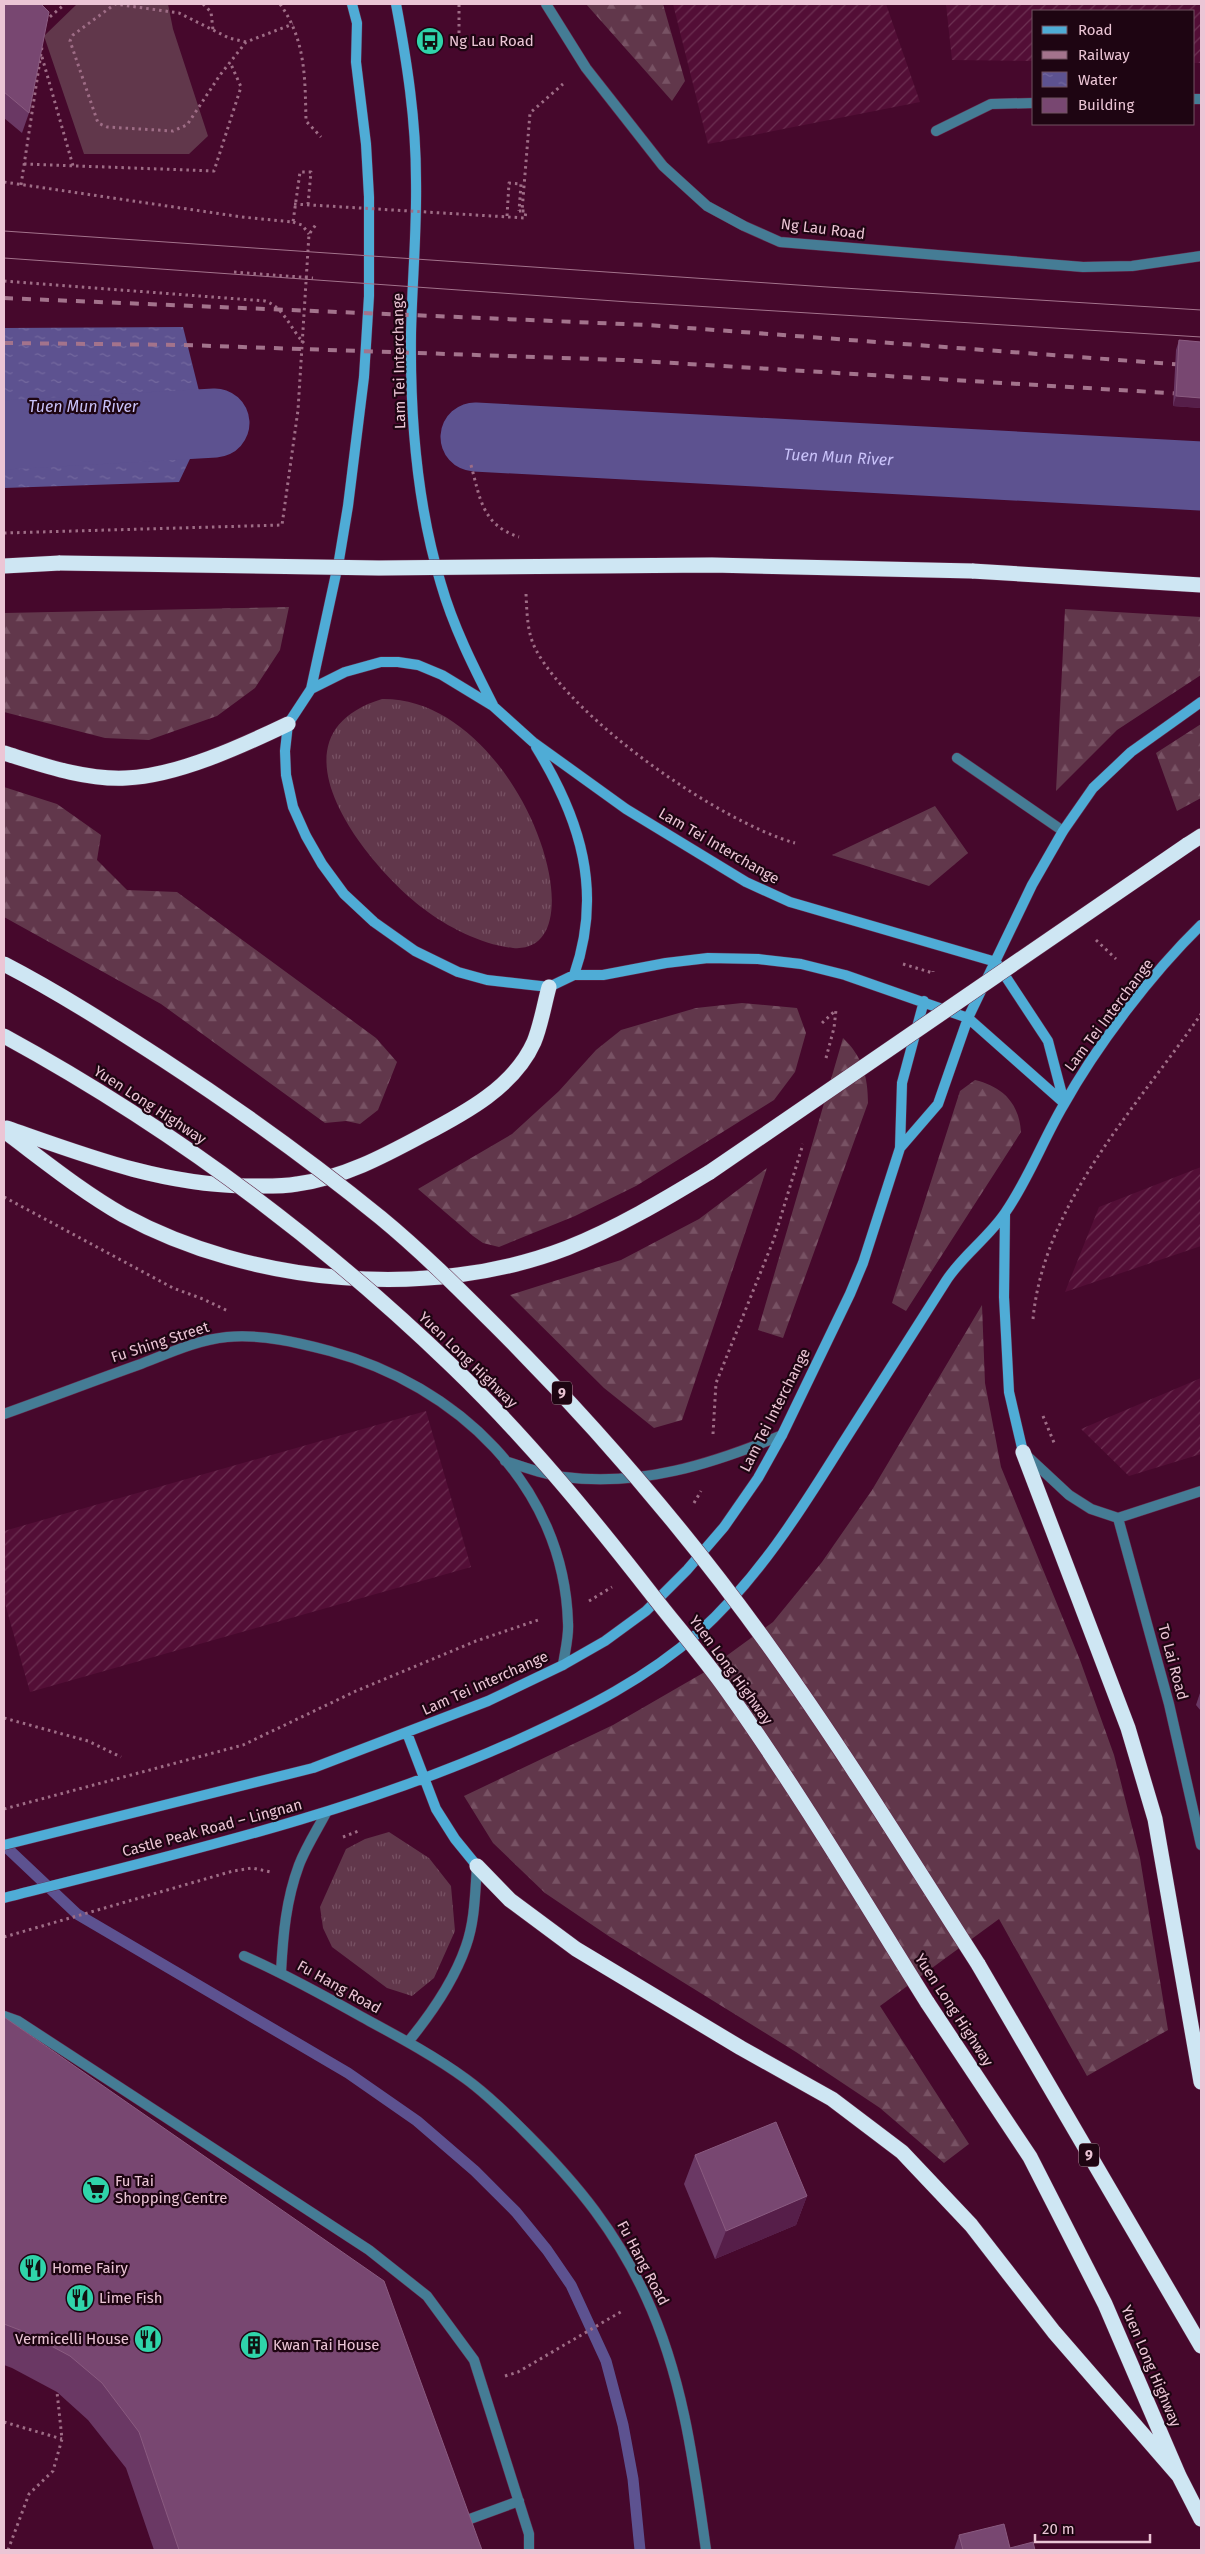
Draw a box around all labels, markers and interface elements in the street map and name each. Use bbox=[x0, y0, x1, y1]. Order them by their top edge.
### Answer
legend bbox=[1032, 10, 1195, 125]
text: Road bbox=[1078, 21, 1113, 39]
bus stop icon: Ng Lau Road bbox=[415, 26, 445, 56]
place label: Ng Lau Road bbox=[449, 32, 534, 50]
text: Railway bbox=[1078, 46, 1130, 64]
text: Water bbox=[1078, 71, 1117, 89]
text: Building bbox=[1078, 96, 1134, 114]
street label: Ng Lau Road bbox=[780, 215, 866, 243]
street label: Lam Tei Interchange bbox=[389, 293, 409, 429]
water label: Tuen Mun River bbox=[28, 397, 139, 416]
water label: Tuen Mun River bbox=[783, 445, 895, 470]
street label: Lam Tei Interchange bbox=[656, 804, 782, 888]
street label: Lam Tei Interchange bbox=[1061, 955, 1157, 1075]
street label: Yuen Long Highway bbox=[90, 1062, 210, 1148]
street label: Yuen Long Highway bbox=[415, 1308, 522, 1412]
street label: Fu Shing Street bbox=[109, 1318, 212, 1366]
street label: Lam Tei Interchange bbox=[736, 1345, 814, 1475]
road number: 9 bbox=[552, 1382, 572, 1405]
street label: Yuen Long Highway bbox=[685, 1612, 777, 1729]
street label: To Lai Road bbox=[1154, 1622, 1192, 1702]
street label: Lam Tei Interchange bbox=[419, 1647, 551, 1719]
street label: Castle Peak Road – Lingnan bbox=[120, 1795, 304, 1861]
street label: Yuen Long Highway bbox=[911, 1950, 997, 2070]
street label: Fu Hang Road bbox=[294, 1957, 384, 2017]
road number: 9 bbox=[1079, 2144, 1099, 2166]
place label: Fu Tai Shopping Centre bbox=[115, 2172, 227, 2207]
supermarket icon: Fu Tai Shopping Centre bbox=[81, 2175, 111, 2205]
street label: Fu Hang Road bbox=[613, 2218, 673, 2308]
restaurant icon: Home Fairy bbox=[18, 2253, 48, 2283]
place label: Home Fairy bbox=[52, 2259, 129, 2277]
restaurant icon: Lime Fish bbox=[65, 2283, 95, 2313]
place label: Lime Fish bbox=[99, 2289, 163, 2307]
street label: Yuen Long Highway bbox=[1117, 2302, 1185, 2430]
restaurant icon: Vermicelli House bbox=[133, 2324, 163, 2354]
place label: Vermicelli House bbox=[15, 2330, 129, 2348]
building icon: Kwan Tai House bbox=[239, 2330, 269, 2360]
place label: Kwan Tai House bbox=[273, 2336, 380, 2354]
scale bar bbox=[1035, 2512, 1150, 2544]
text: 20 m bbox=[1042, 2520, 1075, 2538]

